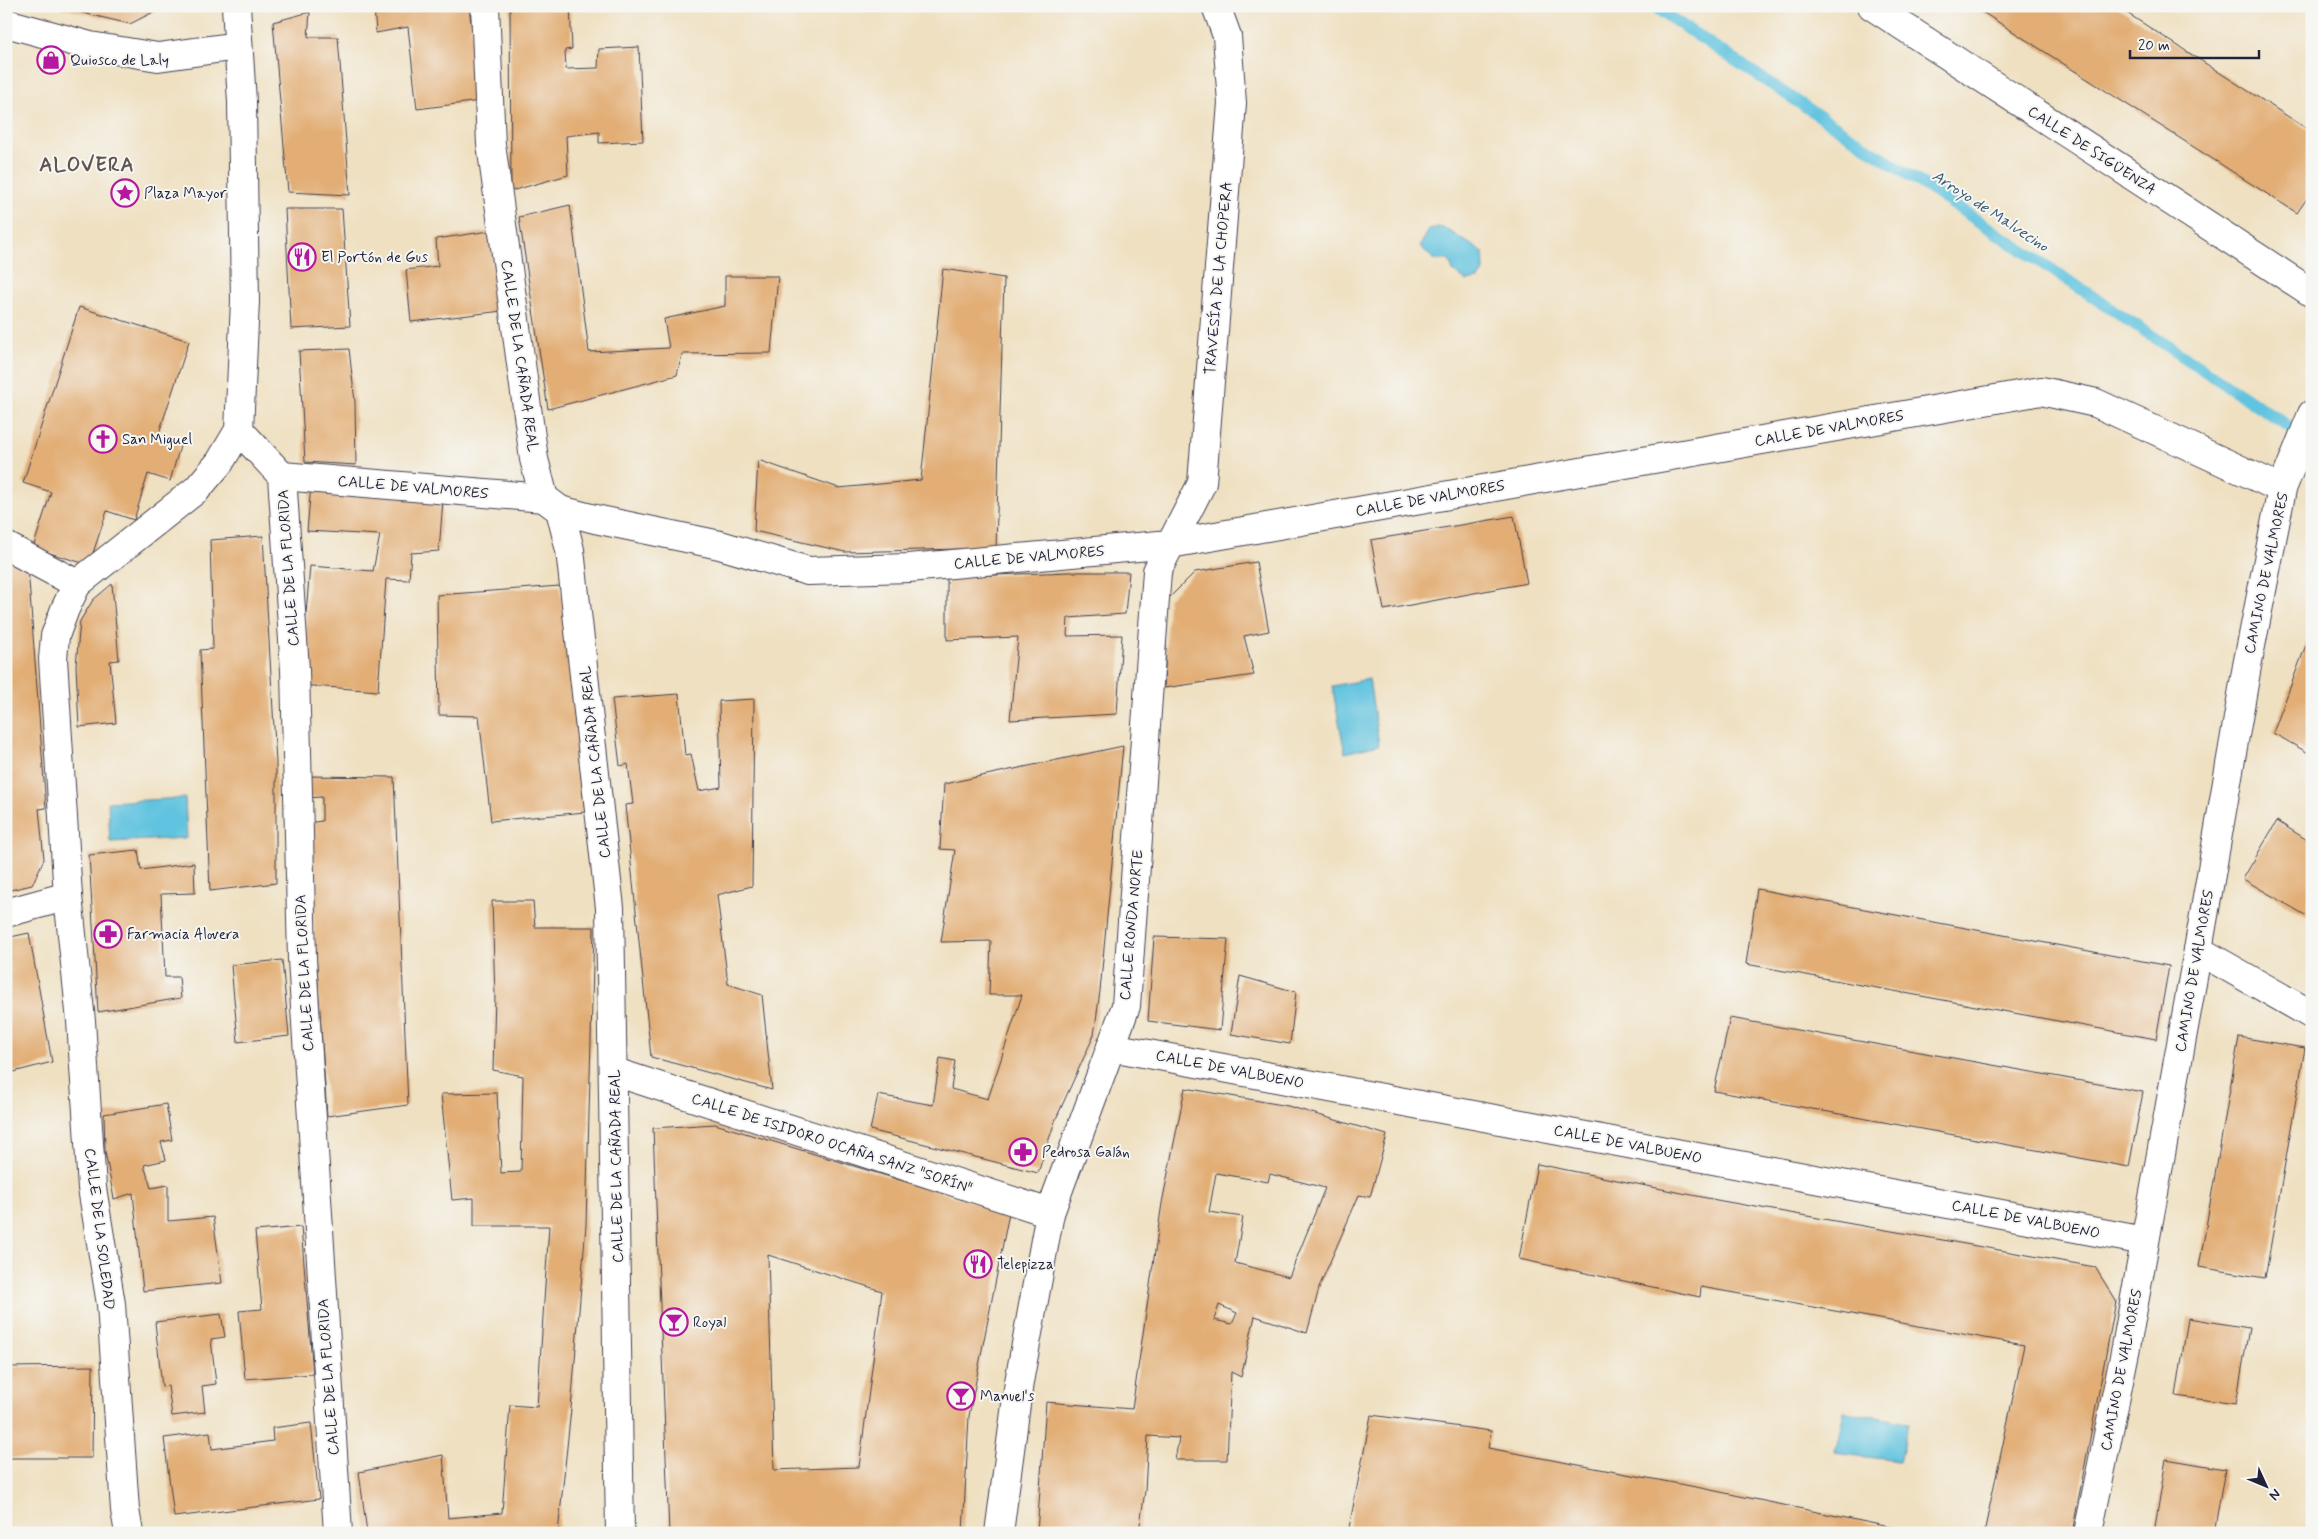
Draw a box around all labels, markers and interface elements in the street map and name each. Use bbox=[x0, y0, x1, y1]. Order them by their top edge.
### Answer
scale bar bbox=[2130, 28, 2259, 60]
text: 20 m bbox=[2138, 36, 2170, 56]
shop icon: Quiosco de Laly bbox=[36, 45, 66, 75]
place label: Quiosco de Laly bbox=[70, 51, 169, 71]
street label: CALLE DE SIGÜENZA bbox=[2023, 102, 2160, 200]
district label: ALOVERA bbox=[39, 152, 135, 179]
water label: Arroyo de Malvecino bbox=[1928, 166, 2053, 257]
place icon: Plaza Mayor bbox=[110, 178, 140, 208]
street label: TRAVESÍA DE LA CHOPERA bbox=[1200, 181, 1237, 376]
place label: Plaza Mayor bbox=[144, 184, 227, 204]
restaurant icon: El Portón de Gus bbox=[287, 242, 317, 272]
place label: El Portón de Gus bbox=[321, 248, 428, 268]
street label: CALLE DE LA CAÑADA REAL bbox=[496, 259, 542, 453]
street label: CALLE DE VALMORES bbox=[1753, 406, 1906, 452]
church icon: San Miguel bbox=[88, 424, 118, 454]
place label: San Miguel bbox=[122, 430, 192, 450]
street label: CALLE DE VALMORES bbox=[337, 471, 490, 505]
street label: CALLE DE VALMORES bbox=[1354, 476, 1507, 522]
street label: CALLE DE LA FLORIDA bbox=[274, 489, 304, 647]
street label: CAMINO DE VALMORES bbox=[2240, 490, 2294, 656]
street label: CALLE DE VALMORES bbox=[953, 541, 1106, 575]
street label: CALLE DE LA CAÑADA REAL bbox=[576, 665, 616, 859]
street label: CALLE RONDA NORTE bbox=[1115, 848, 1149, 1001]
street label: CAMINO DE VALMORES bbox=[2171, 888, 2219, 1054]
street label: CALLE DE LA FLORIDA bbox=[291, 894, 319, 1052]
pharmacy icon: Farmacia Alovera bbox=[93, 919, 123, 949]
place label: Farmacia Alovera bbox=[127, 925, 239, 945]
street label: CALLE DE VALBUENO bbox=[1154, 1046, 1306, 1094]
street label: CALLE DE LA CAÑADA REAL bbox=[605, 1069, 629, 1263]
street label: CALLE DE ISIDORO OCAÑA SANZ "SORÍN" bbox=[689, 1088, 975, 1199]
street label: CALLE DE VALBUENO bbox=[1552, 1121, 1704, 1169]
pharmacy icon: Pedrosa Galán bbox=[1008, 1137, 1038, 1167]
place label: Pedrosa Galán bbox=[1042, 1143, 1130, 1163]
street label: CALLE DE LA SOLEDAD bbox=[79, 1147, 119, 1311]
street label: CALLE DE VALBUENO bbox=[1950, 1196, 2102, 1244]
restaurant icon: Telepizza bbox=[963, 1249, 993, 1279]
place label: Telepizza bbox=[997, 1255, 1054, 1275]
street label: CAMINO DE VALMORES bbox=[2096, 1287, 2148, 1453]
street label: CALLE DE LA FLORIDA bbox=[314, 1298, 344, 1456]
bar icon: Royal bbox=[659, 1307, 689, 1337]
place label: Royal bbox=[693, 1313, 726, 1333]
bar icon: Manuel's bbox=[946, 1381, 976, 1411]
place label: Manuel's bbox=[980, 1387, 1035, 1407]
north arrow bbox=[2240, 1462, 2290, 1512]
text: N bbox=[2265, 1485, 2284, 1504]

